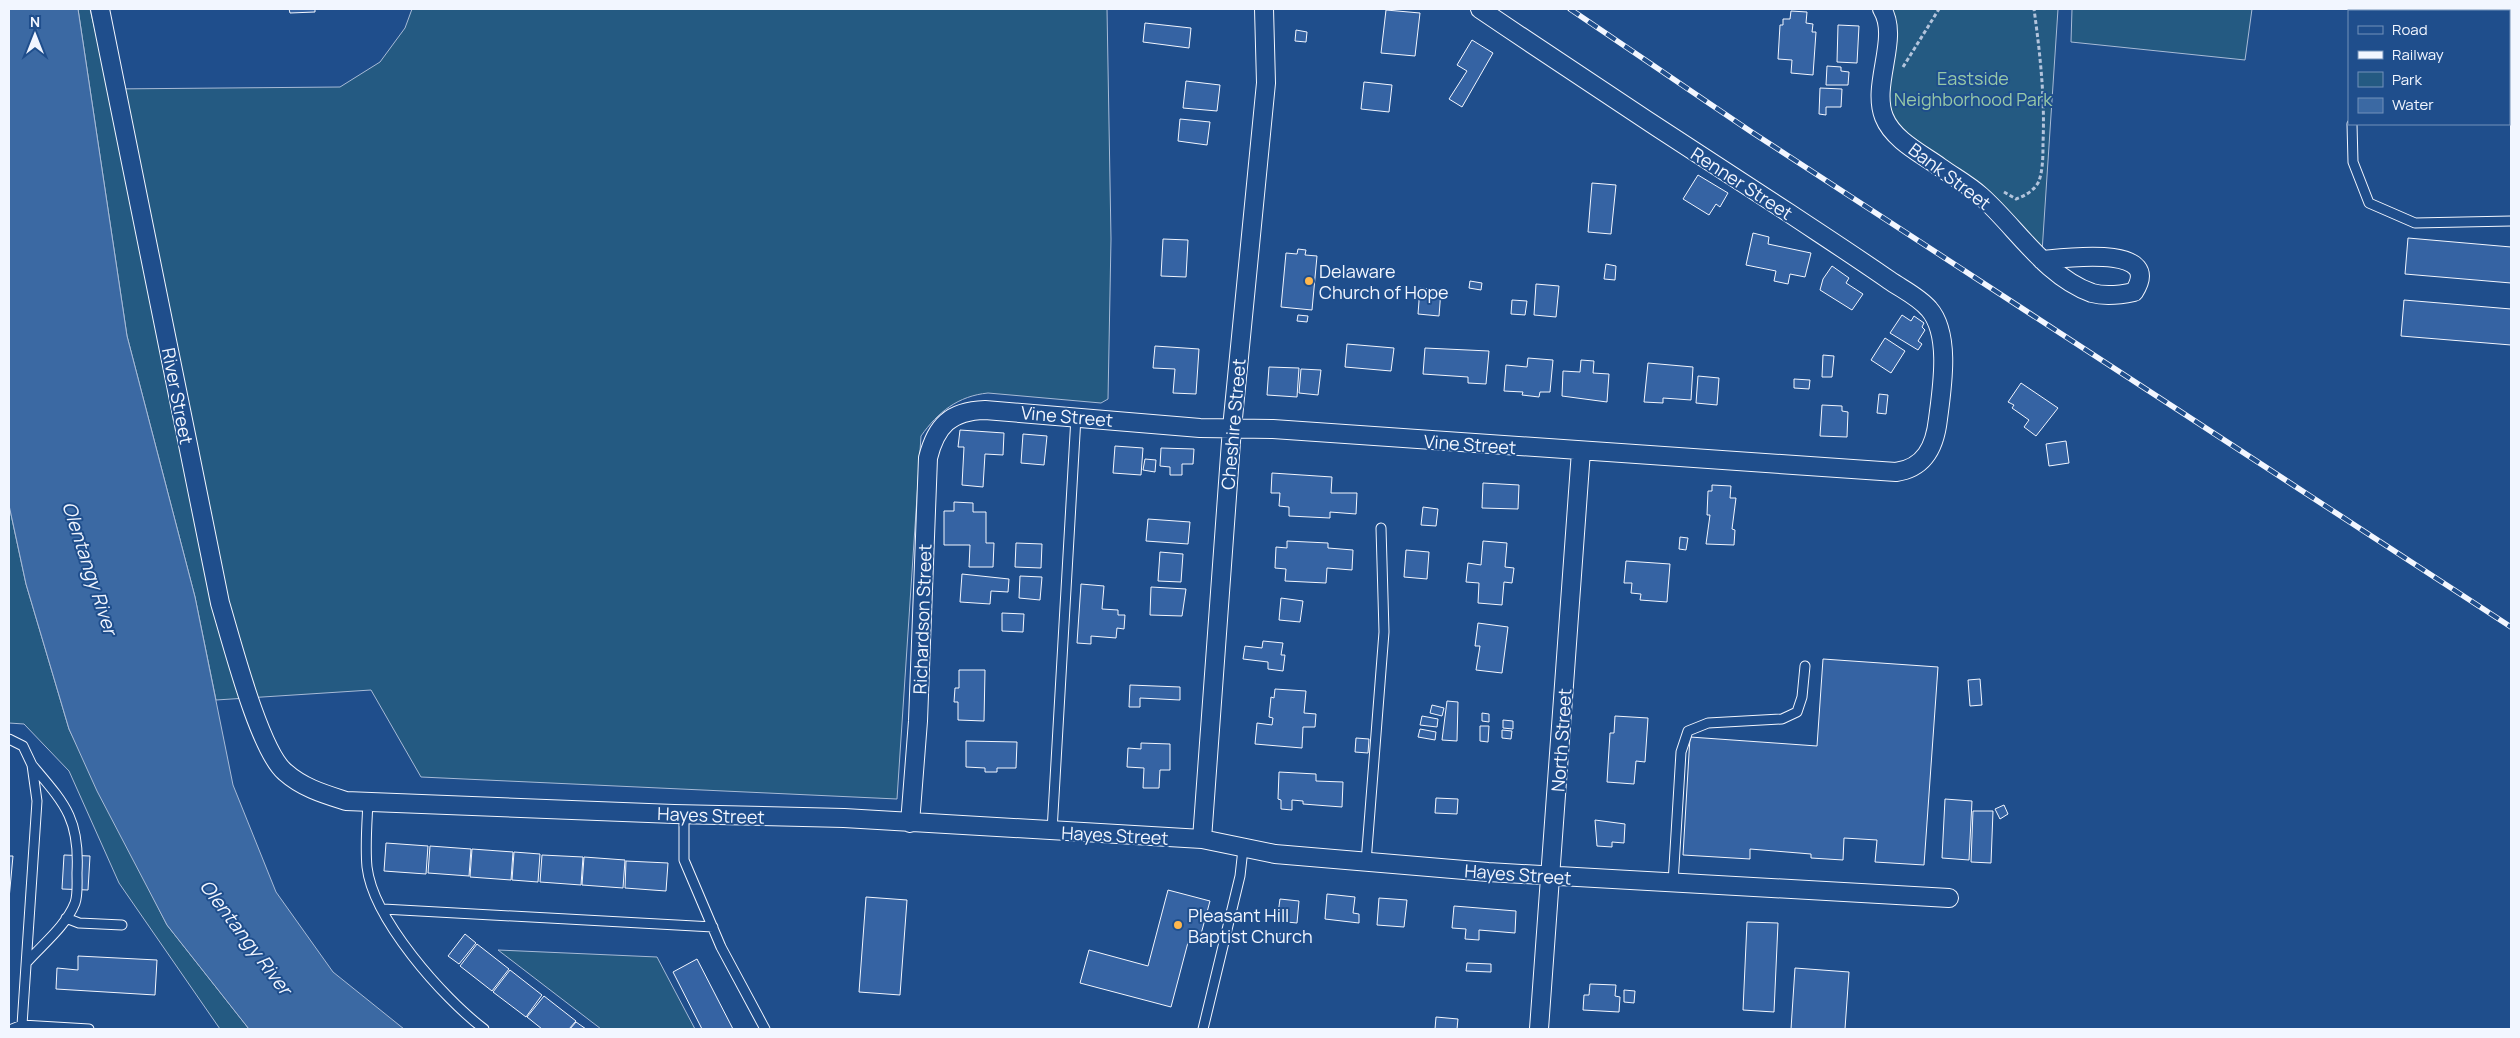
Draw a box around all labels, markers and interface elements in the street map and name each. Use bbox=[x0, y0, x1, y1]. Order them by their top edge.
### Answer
north arrow bbox=[10, 10, 60, 60]
legend bbox=[2348, 10, 2510, 125]
text: N bbox=[30, 12, 40, 31]
text: Road bbox=[2392, 19, 2428, 40]
text: Railway bbox=[2392, 44, 2444, 65]
park label: Eastside Neighborhood Park bbox=[1894, 66, 2053, 111]
text: Park bbox=[2392, 69, 2422, 90]
text: Water bbox=[2392, 94, 2434, 115]
street label: Bank Street bbox=[1904, 137, 1996, 215]
street label: Renner Street bbox=[1687, 141, 1797, 225]
place label: Delaware Church of Hope bbox=[1319, 259, 1449, 304]
marker: Delaware Church of Hope bbox=[1303, 275, 1315, 287]
street label: River Street bbox=[157, 346, 199, 446]
street label: Cheshire Street bbox=[1215, 357, 1251, 491]
street label: Vine Street bbox=[1020, 400, 1114, 432]
street label: Vine Street bbox=[1423, 429, 1517, 459]
water label: Olentangy River bbox=[56, 498, 124, 640]
street label: Richardson Street bbox=[907, 543, 937, 695]
street label: North Street bbox=[1545, 687, 1577, 793]
street label: Hayes Street bbox=[657, 801, 765, 829]
street label: Hayes Street bbox=[1061, 820, 1169, 850]
street label: Hayes Street bbox=[1464, 858, 1572, 890]
water label: Olentangy River bbox=[194, 874, 299, 1002]
place label: Pleasant Hill Baptist Church bbox=[1188, 903, 1313, 948]
marker: Pleasant Hill Baptist Church bbox=[1172, 919, 1184, 931]

